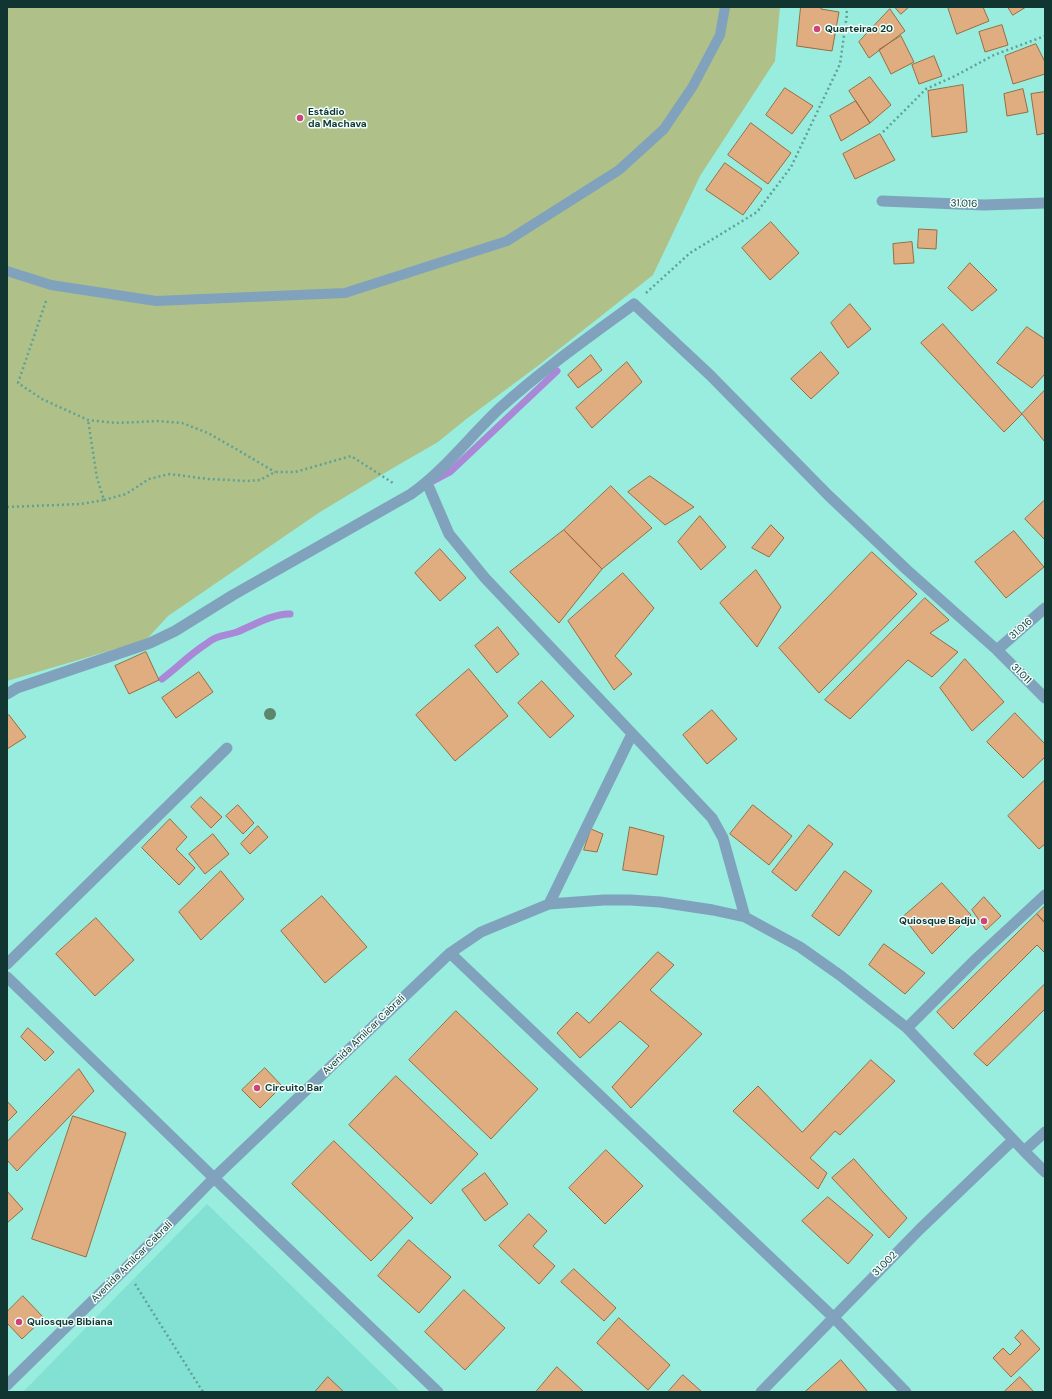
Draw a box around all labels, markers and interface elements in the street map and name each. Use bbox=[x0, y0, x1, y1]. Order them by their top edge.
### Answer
place label: Quarteirao 20 bbox=[825, 23, 893, 35]
marker: Quarteirao 20 bbox=[812, 24, 822, 34]
place label: Estádio da Machava bbox=[308, 106, 367, 130]
marker: Estádio da Machava bbox=[295, 113, 305, 123]
street label: 31.016 bbox=[950, 198, 978, 210]
street label: 31.016 bbox=[1007, 616, 1035, 642]
street label: 31.011 bbox=[1008, 661, 1034, 687]
place label: Quiosque Badju bbox=[899, 915, 976, 927]
marker: Quiosque Badju bbox=[979, 916, 989, 926]
street label: Avenida Amilcar Cabrali bbox=[320, 993, 408, 1077]
place label: Circuito Bar bbox=[265, 1082, 323, 1094]
marker: Circuito Bar bbox=[252, 1083, 262, 1093]
street label: Avenida Amilcar Cabrali bbox=[89, 1219, 175, 1305]
street label: 31.002 bbox=[870, 1249, 900, 1279]
place label: Quiosque Bibiana bbox=[27, 1316, 113, 1328]
marker: Quiosque Bibiana bbox=[14, 1317, 24, 1327]

